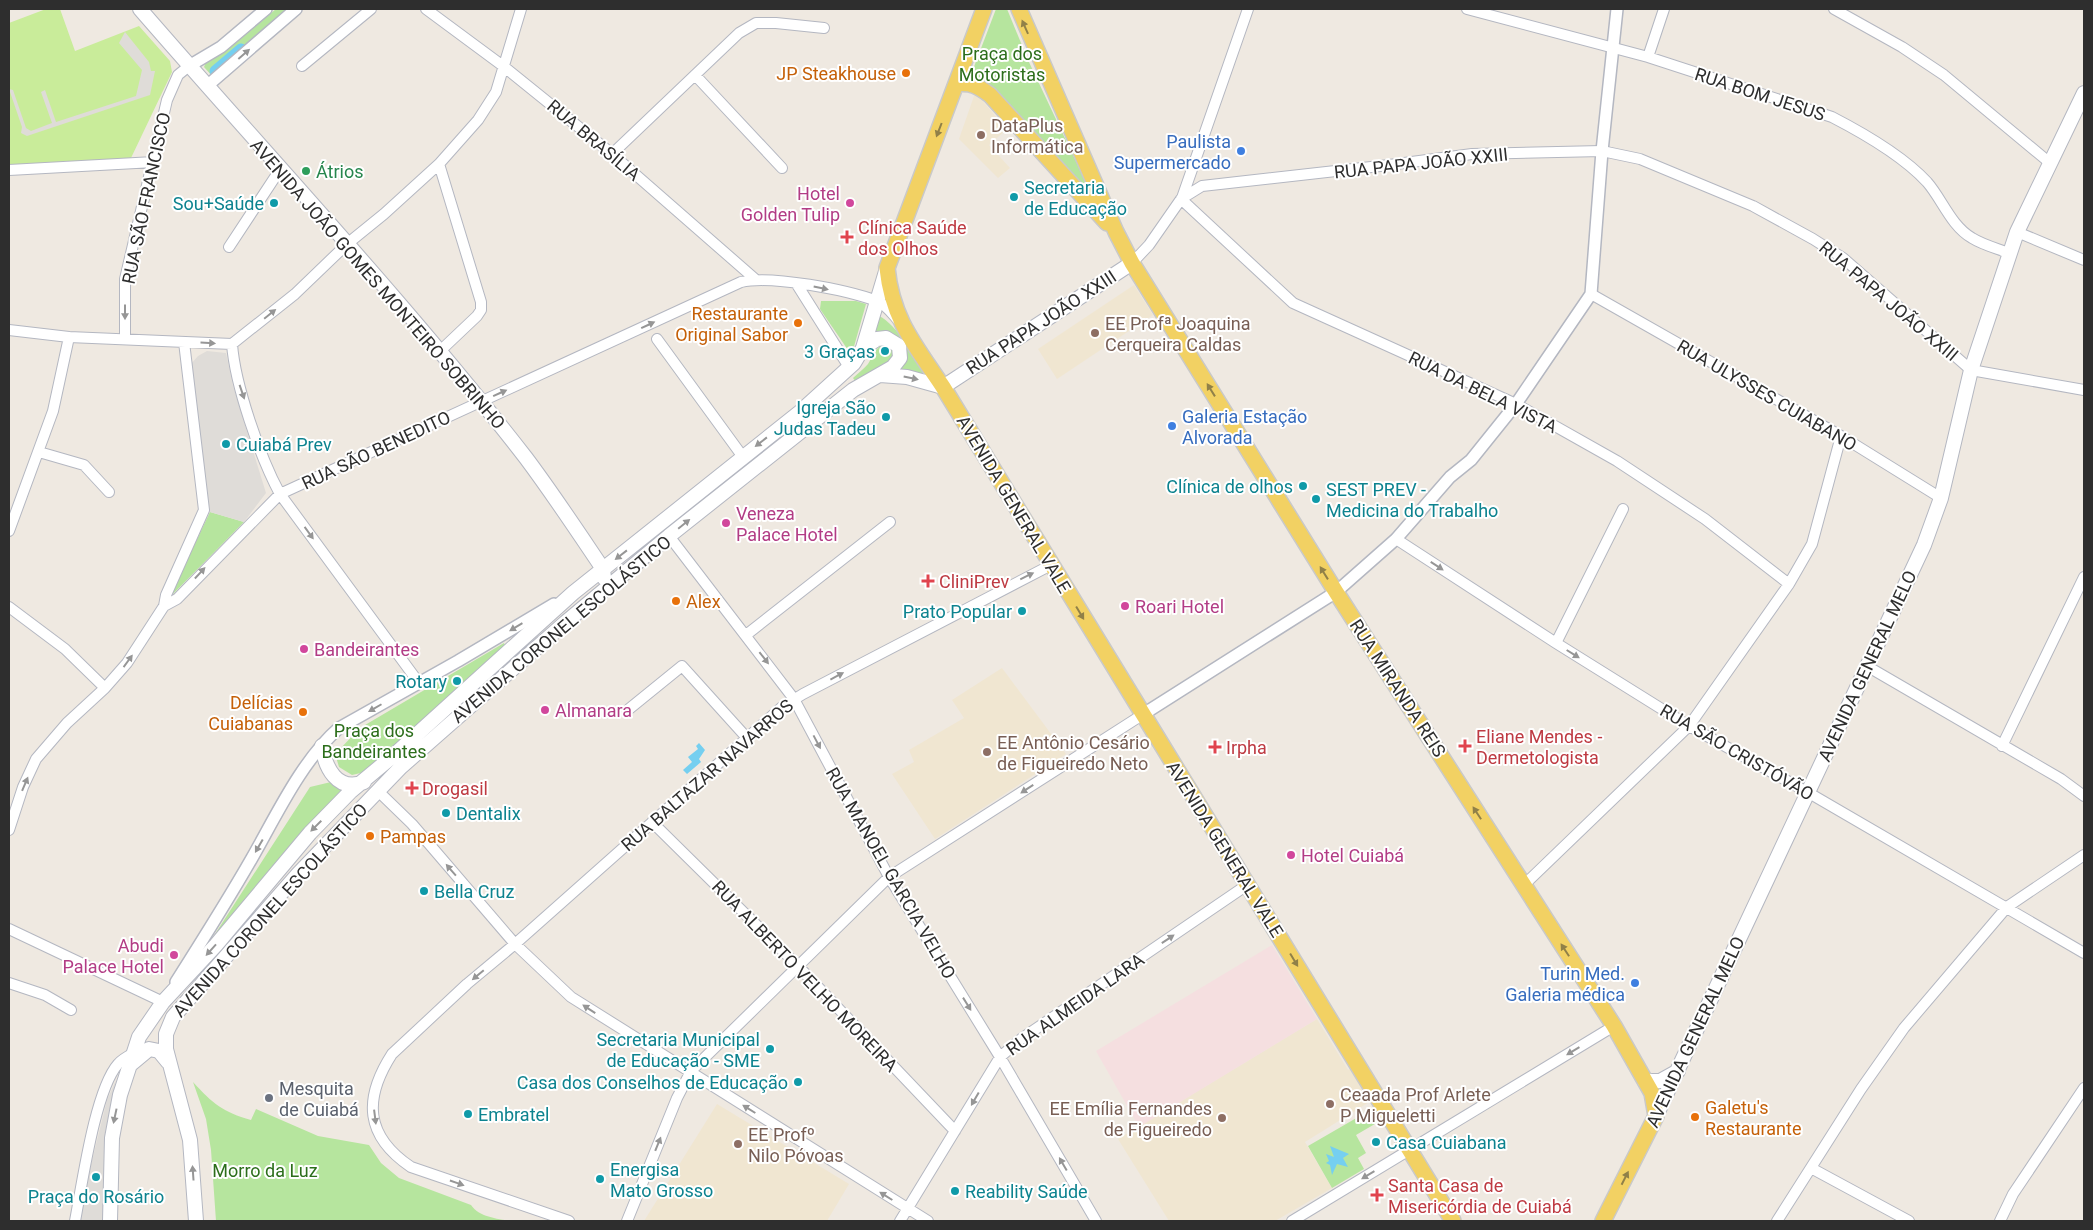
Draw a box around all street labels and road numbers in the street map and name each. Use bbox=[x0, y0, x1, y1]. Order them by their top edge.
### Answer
street label: RUA BOM JESUS bbox=[1692, 63, 1828, 125]
street label: RUA BRASÍLIA bbox=[543, 95, 645, 185]
street label: RUA SÃO FRANCISCO bbox=[118, 110, 174, 286]
street label: AVENIDA JOÃO GOMES MONTEIRO SOBRINHO bbox=[246, 135, 510, 433]
street label: RUA PAPA JOÃO XXIII bbox=[1333, 143, 1509, 183]
street label: RUA PAPA JOÃO XXIII bbox=[1815, 237, 1963, 365]
street label: RUA PAPA JOÃO XXIII bbox=[962, 266, 1120, 378]
street label: RUA ULYSSES CUIABANO bbox=[1673, 335, 1861, 455]
street label: RUA DA BELA VISTA bbox=[1405, 347, 1561, 437]
street label: RUA SÃO BENEDITO bbox=[298, 406, 454, 494]
street label: AVENIDA GENERAL VALE bbox=[953, 411, 1075, 597]
street label: AVENIDA CORONEL ESCOLÁSTICO bbox=[447, 531, 675, 727]
street label: AVENIDA GENERAL MELO bbox=[1813, 567, 1921, 765]
street label: RUA MIRANDA REIS bbox=[1346, 615, 1450, 761]
street label: RUA BALTAZAR NAVARROS bbox=[617, 694, 797, 855]
street label: RUA SÃO CRISTÓVÃO bbox=[1656, 699, 1818, 805]
street label: AVENIDA GENERAL VALE bbox=[1162, 757, 1288, 941]
street label: RUA MANOEL GARCIA VELHO bbox=[822, 764, 960, 982]
street label: AVENIDA CORONEL ESCOLÁSTICO bbox=[168, 799, 372, 1021]
street label: RUA ALBERTO VELHO MOREIRA bbox=[708, 876, 902, 1076]
street label: AVENIDA GENERAL MELO bbox=[1641, 933, 1749, 1131]
street label: RUA ALMEIDA LARA bbox=[1002, 948, 1148, 1059]

